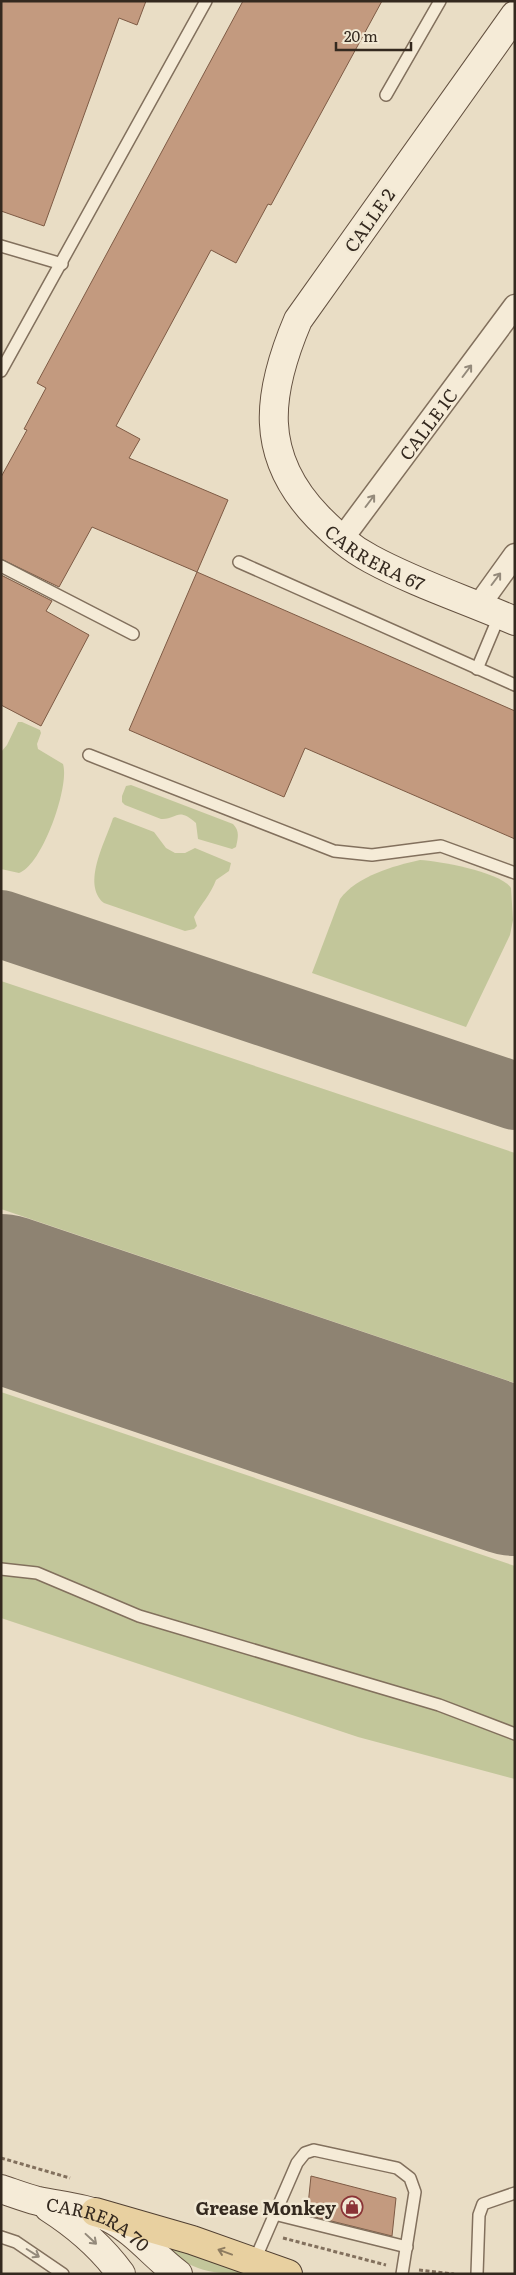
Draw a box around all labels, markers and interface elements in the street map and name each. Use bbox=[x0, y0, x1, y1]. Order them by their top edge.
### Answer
scale bar bbox=[336, 20, 411, 52]
text: 20 m bbox=[344, 24, 378, 47]
street label: CALLE 2 bbox=[337, 183, 401, 257]
one-way arrow bbox=[462, 364, 472, 378]
street label: CALLE 1C bbox=[392, 382, 463, 465]
one-way arrow bbox=[365, 494, 375, 508]
street label: CARRERA 67 bbox=[319, 518, 429, 597]
one-way arrow bbox=[491, 572, 501, 586]
street label: CARRERA 70 bbox=[44, 2189, 156, 2257]
place label: Grease Monkey bbox=[196, 2194, 336, 2221]
shop icon: Grease Monkey bbox=[340, 2195, 364, 2219]
one-way arrow bbox=[84, 2232, 96, 2244]
one-way arrow bbox=[218, 2247, 234, 2256]
one-way arrow bbox=[26, 2249, 40, 2259]

